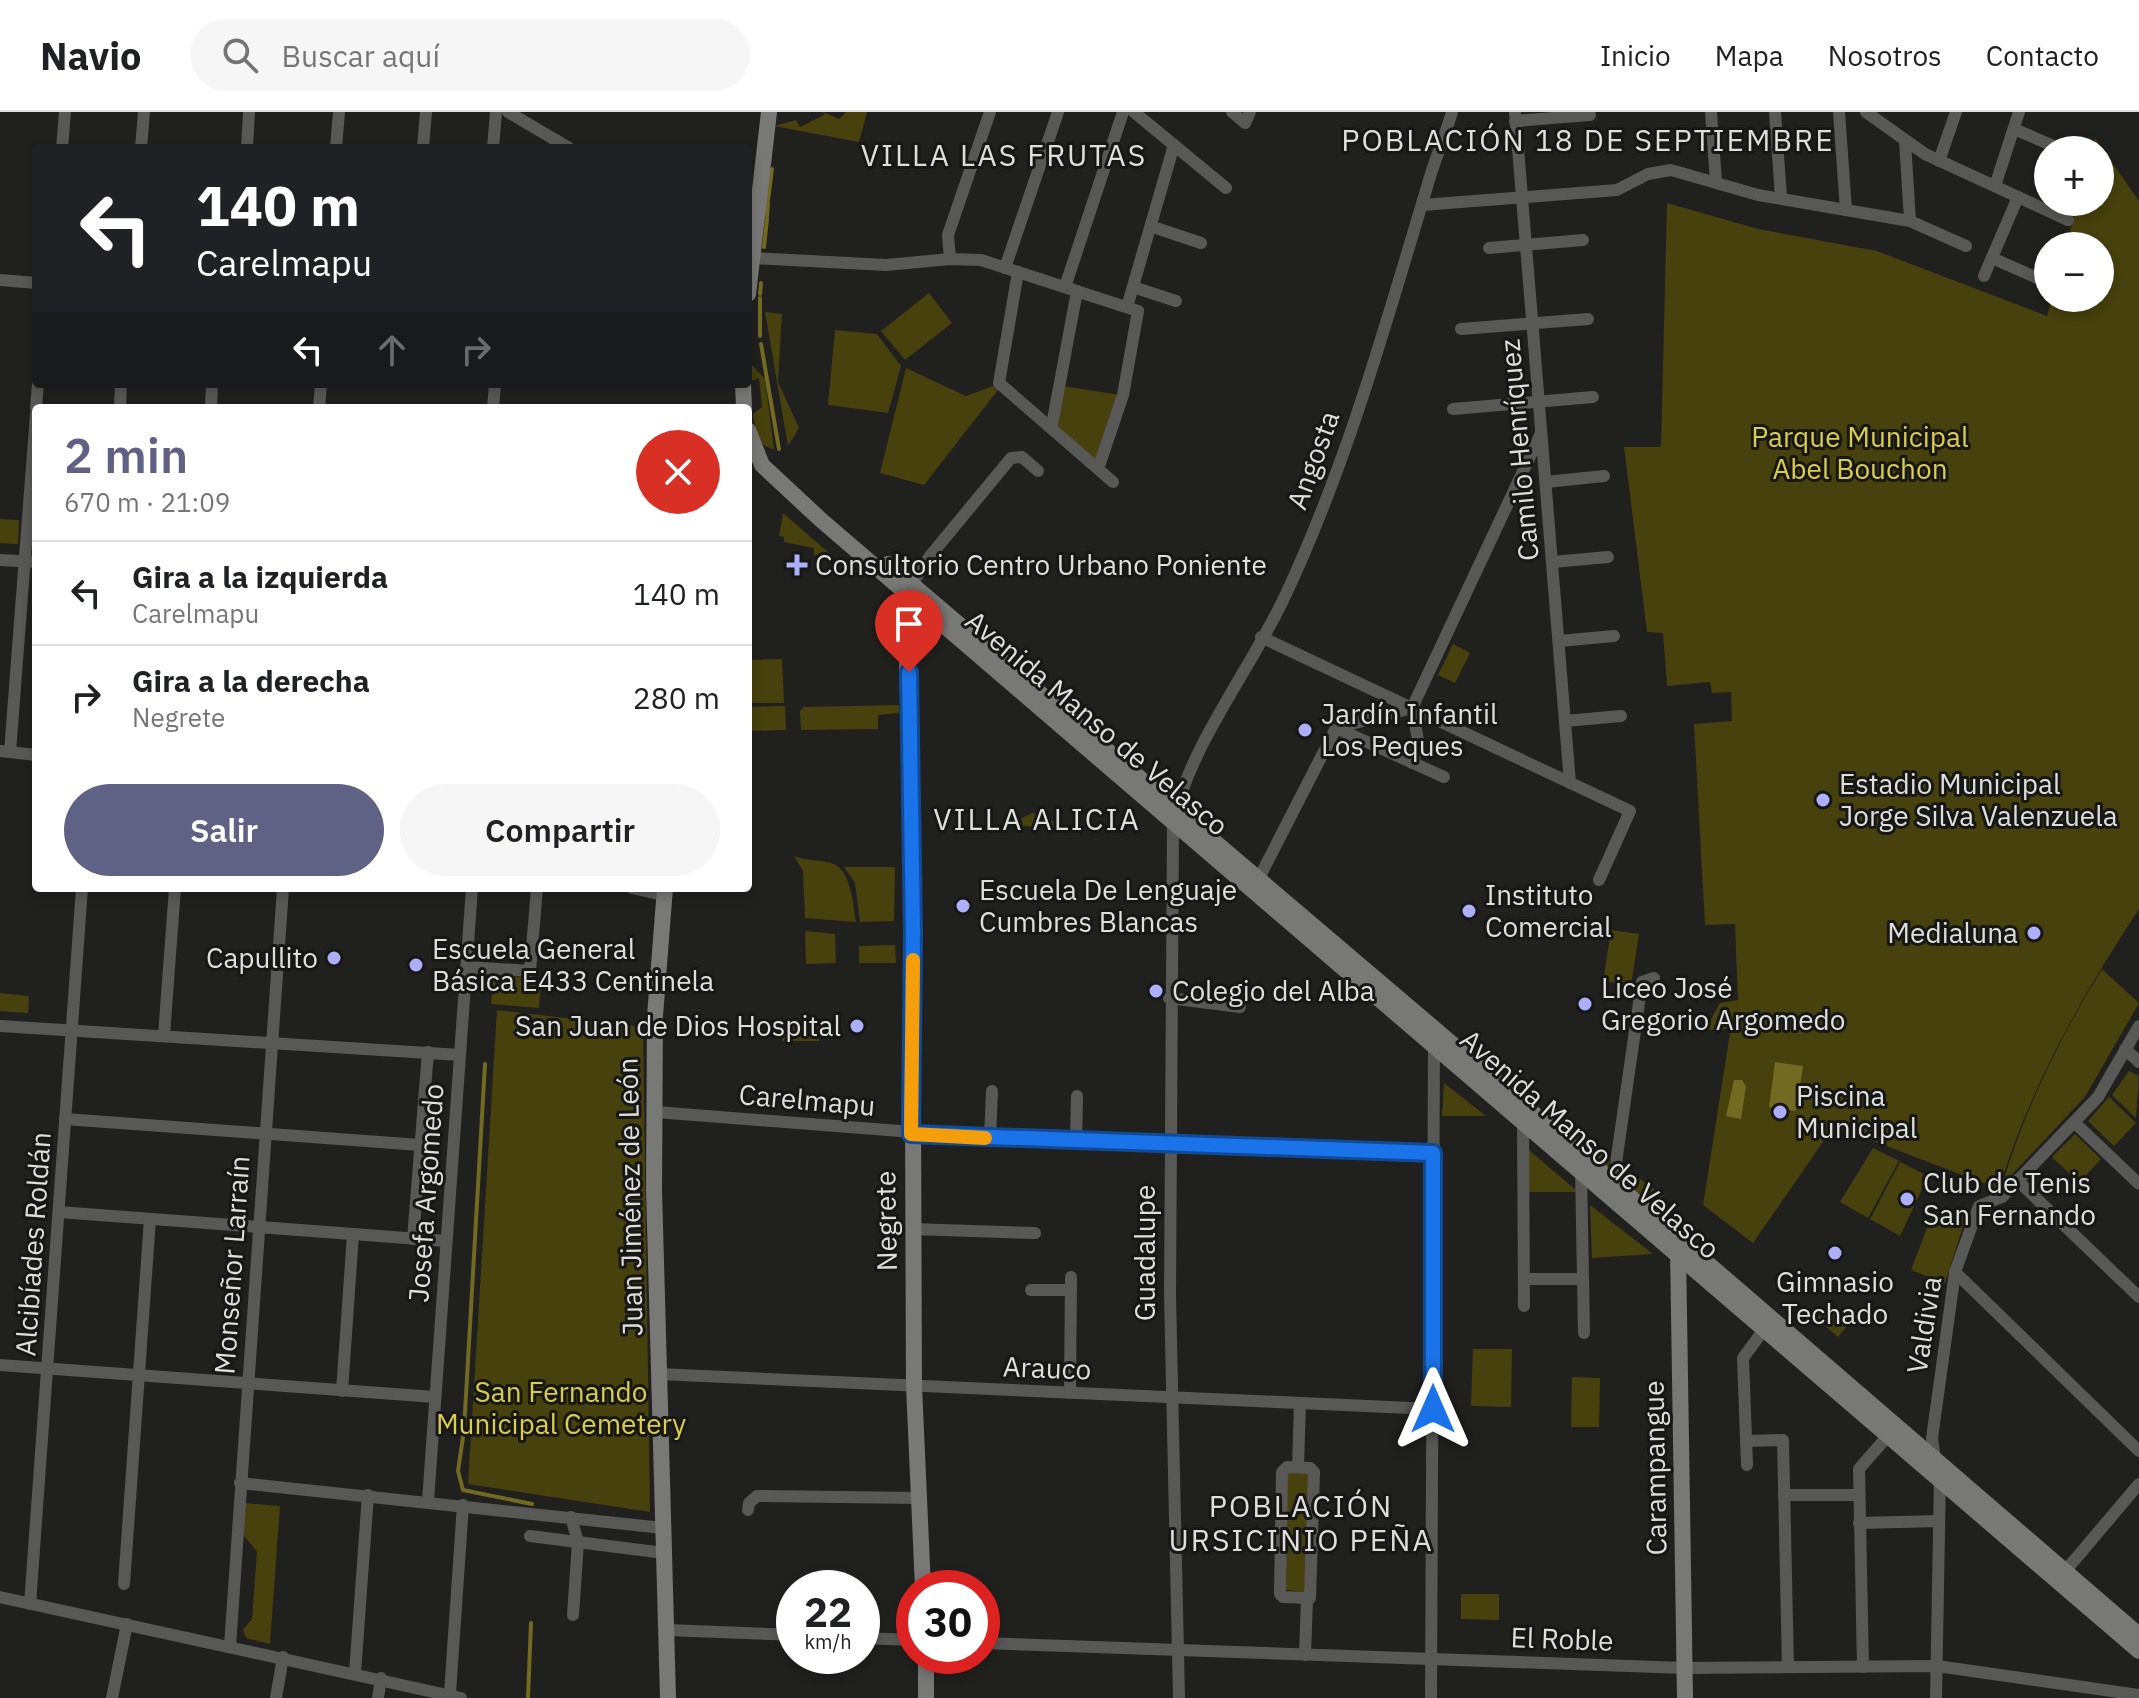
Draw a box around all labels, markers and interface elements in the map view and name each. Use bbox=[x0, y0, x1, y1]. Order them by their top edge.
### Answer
search box bbox=[190, 19, 750, 91]
text: Navio bbox=[40, 31, 142, 80]
icon: search bbox=[218, 33, 262, 77]
text: Buscar aquí bbox=[282, 36, 440, 75]
text: Inicio bbox=[1600, 37, 1671, 74]
text: Mapa bbox=[1715, 37, 1784, 74]
text: Nosotros bbox=[1828, 37, 1942, 74]
text: Contacto bbox=[1986, 37, 2099, 74]
district label: POBLACIÓN 18 DE SEPTIEMBRE bbox=[1341, 120, 1835, 159]
district label: VILLA LAS FRUTAS bbox=[861, 135, 1147, 174]
map controls bbox=[2034, 136, 2114, 312]
button: + bbox=[2034, 136, 2114, 216]
text: 140 m bbox=[196, 169, 360, 241]
icon: left bbox=[64, 176, 168, 280]
button: − bbox=[2034, 232, 2114, 312]
text: Carelmapu bbox=[196, 239, 372, 286]
icon: left bbox=[286, 328, 330, 372]
icon: ahead bbox=[370, 328, 414, 372]
icon: right bbox=[454, 328, 498, 372]
street label: Camilo Henríquez bbox=[1490, 338, 1547, 562]
street label: Angosta bbox=[1278, 405, 1347, 514]
park label: Parque Municipal Abel Bouchon bbox=[1751, 418, 1969, 487]
text: 2 min bbox=[64, 424, 188, 486]
button: close bbox=[636, 430, 720, 514]
text: 670 m · 21:09 bbox=[64, 485, 230, 519]
place label: Consultorio Centro Urbano Poniente bbox=[815, 546, 1267, 583]
marker: Consultorio Centro Urbano Poniente bbox=[786, 554, 808, 576]
text: Gira a la izquierda bbox=[132, 557, 388, 596]
icon: left bbox=[64, 571, 108, 615]
text: 140 m bbox=[633, 574, 720, 613]
pin bbox=[875, 590, 943, 672]
text: Carelmapu bbox=[132, 596, 259, 630]
icon: arrive bbox=[887, 602, 931, 646]
street label: Avenida Manso de Velasco bbox=[958, 602, 1236, 844]
text: Gira a la derecha bbox=[132, 661, 370, 700]
icon: right bbox=[64, 675, 108, 719]
text: 280 m bbox=[633, 678, 720, 717]
place label: Jardín Infantil Los Peques bbox=[1321, 695, 1498, 764]
text: Negrete bbox=[132, 700, 225, 734]
marker: Jardín Infantil Los Peques bbox=[1296, 721, 1314, 739]
place label: Estadio Municipal Jorge Silva Valenzuela bbox=[1839, 765, 2118, 834]
button: Salir bbox=[64, 784, 384, 876]
button: Compartir bbox=[400, 784, 720, 876]
marker: Estadio Municipal Jorge Silva Valenzuela bbox=[1814, 791, 1832, 809]
district label: VILLA ALICIA bbox=[933, 799, 1141, 838]
place label: Escuela De Lenguaje Cumbres Blancas bbox=[979, 871, 1237, 940]
place label: Instituto Comercial bbox=[1485, 876, 1612, 945]
marker: Escuela De Lenguaje Cumbres Blancas bbox=[954, 897, 972, 915]
marker: Instituto Comercial bbox=[1460, 902, 1478, 920]
place label: Medialuna bbox=[1887, 914, 2018, 951]
marker: Medialuna bbox=[2025, 924, 2043, 942]
place label: Escuela General Básica E433 Centinela bbox=[432, 930, 714, 999]
place label: Capullito bbox=[206, 939, 318, 976]
marker: Capullito bbox=[325, 949, 343, 967]
marker: Escuela General Básica E433 Centinela bbox=[407, 956, 425, 974]
place label: Liceo José Gregorio Argomedo bbox=[1601, 969, 1845, 1038]
place label: Colegio del Alba bbox=[1172, 972, 1375, 1009]
marker: Colegio del Alba bbox=[1147, 982, 1165, 1000]
marker: Liceo José Gregorio Argomedo bbox=[1576, 995, 1594, 1013]
place label: San Juan de Dios Hospital bbox=[515, 1007, 841, 1044]
marker: San Juan de Dios Hospital bbox=[848, 1017, 866, 1035]
street label: Avenida Manso de Velasco bbox=[1453, 1021, 1728, 1267]
street label: Juan Jiménez de León bbox=[609, 1058, 650, 1337]
street label: Carelmapu bbox=[737, 1075, 877, 1124]
place label: Piscina Municipal bbox=[1796, 1077, 1917, 1146]
street label: Josefa Argomedo bbox=[399, 1082, 452, 1304]
marker: Piscina Municipal bbox=[1771, 1103, 1789, 1121]
street label: Alcibíades Roldán bbox=[6, 1131, 59, 1357]
street label: Monseñor Larraín bbox=[205, 1154, 258, 1376]
place label: Club de Tenis San Fernando bbox=[1923, 1164, 2096, 1233]
street label: Negrete bbox=[866, 1170, 905, 1272]
street label: Guadalupe bbox=[1126, 1185, 1163, 1321]
marker: Club de Tenis San Fernando bbox=[1898, 1190, 1916, 1208]
marker: Gimnasio Techado bbox=[1826, 1244, 1844, 1262]
place label: Gimnasio Techado bbox=[1776, 1263, 1894, 1332]
street label: Valdivia bbox=[1898, 1274, 1949, 1376]
street label: Arauco bbox=[1002, 1347, 1092, 1388]
position arrow bbox=[1391, 1367, 1475, 1451]
park label: San Fernando Municipal Cemetery bbox=[436, 1373, 686, 1442]
street label: Carampangue bbox=[1634, 1380, 1675, 1556]
district label: POBLACIÓN URSICINIO PEÑA bbox=[1168, 1486, 1434, 1559]
speed limit sign: 30 bbox=[896, 1570, 1000, 1674]
text: 22 bbox=[804, 1586, 852, 1638]
street label: El Roble bbox=[1510, 1618, 1614, 1659]
text: km/h bbox=[804, 1628, 852, 1655]

